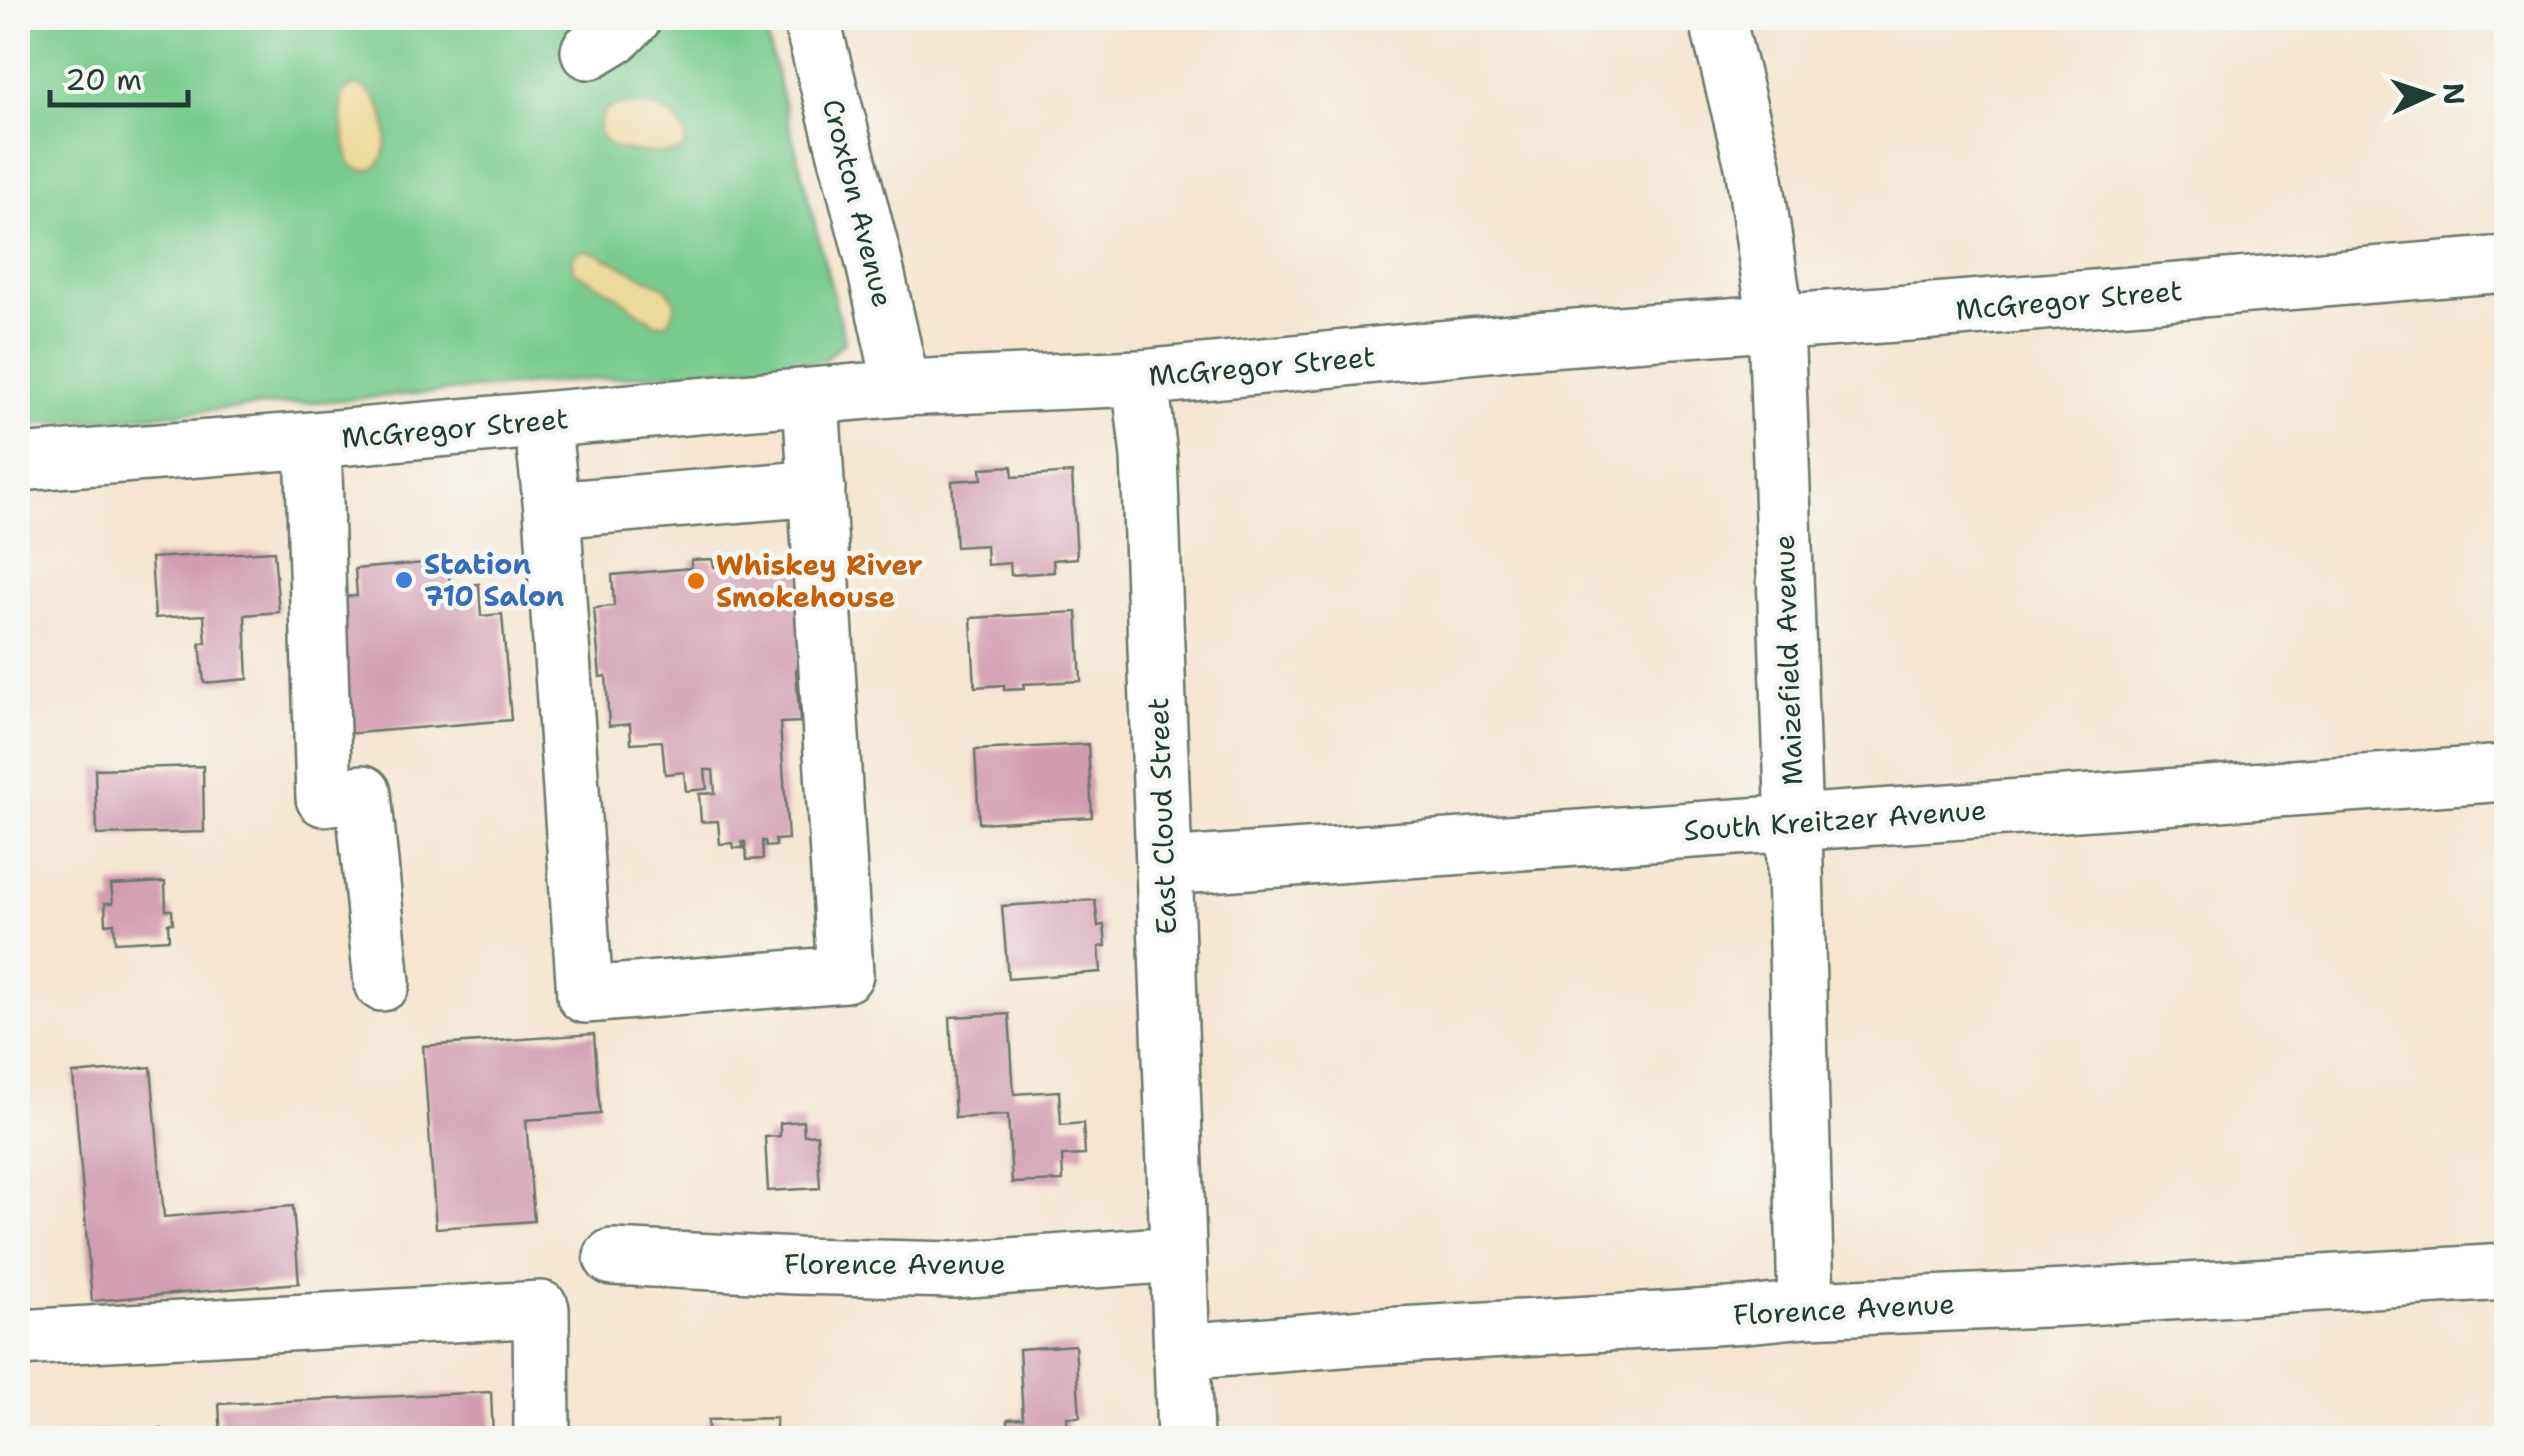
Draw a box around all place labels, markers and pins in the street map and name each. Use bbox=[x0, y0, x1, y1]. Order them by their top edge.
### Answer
place label: Station 710 Salon bbox=[424, 545, 564, 615]
place label: Whiskey River Smokehouse bbox=[716, 546, 923, 616]
marker: Station 710 Salon bbox=[393, 569, 415, 591]
marker: Whiskey River Smokehouse bbox=[685, 570, 707, 592]

